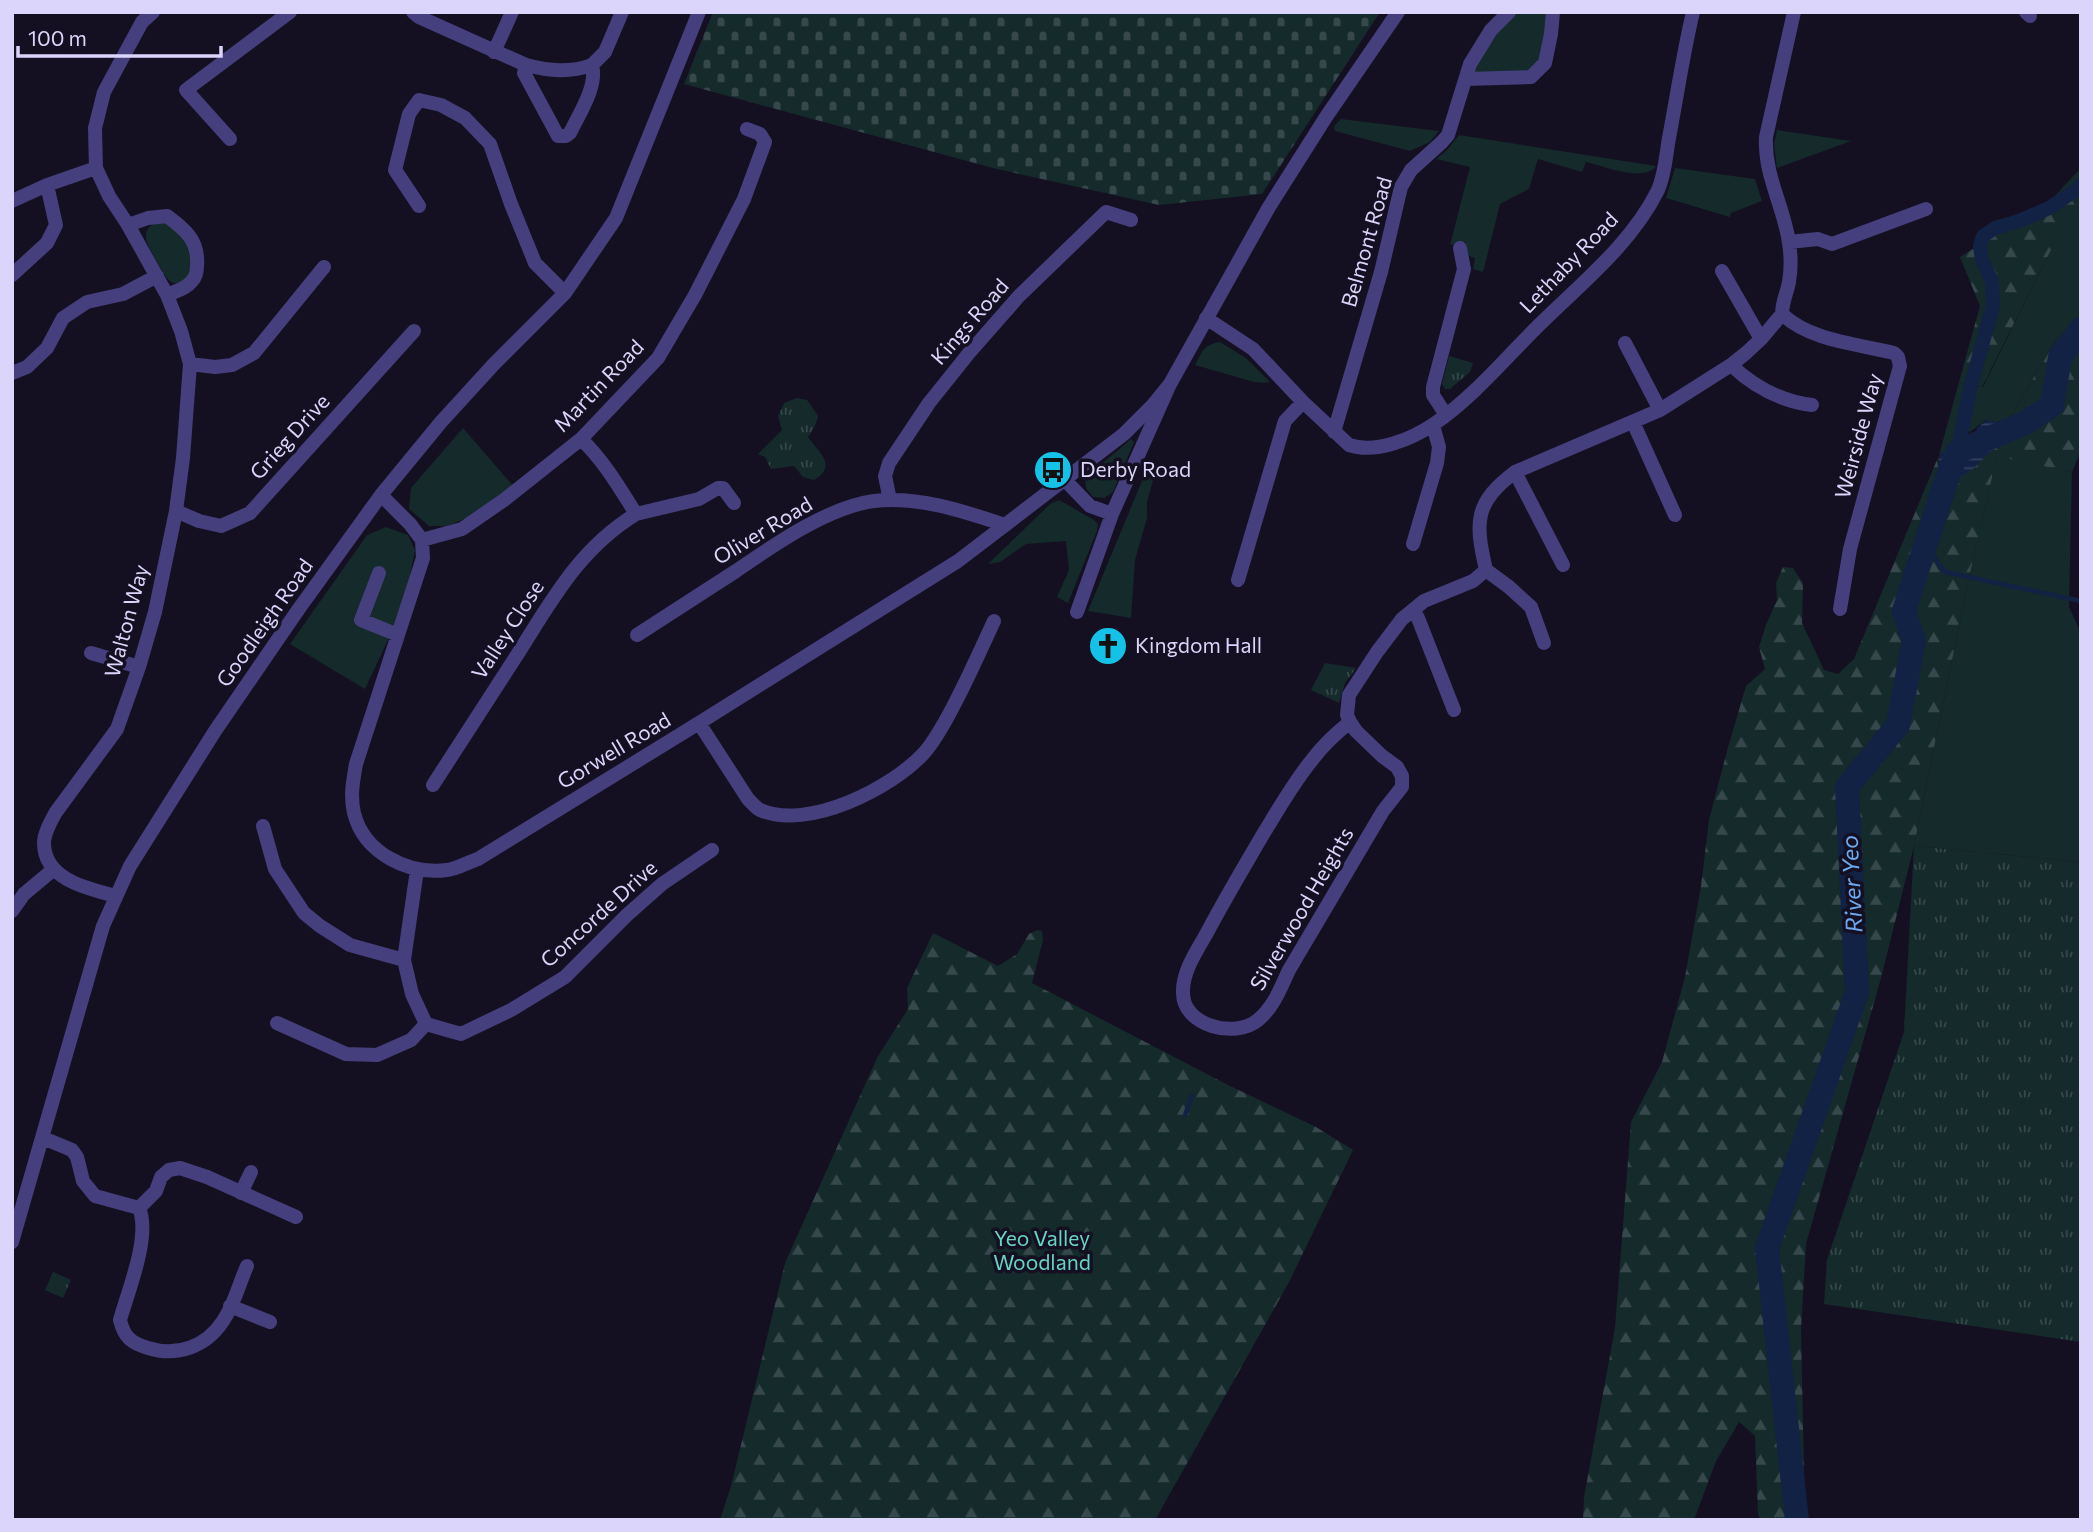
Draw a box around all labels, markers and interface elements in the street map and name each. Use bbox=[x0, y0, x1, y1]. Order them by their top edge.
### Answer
scale bar bbox=[18, 14, 220, 58]
text: 100 m bbox=[28, 25, 87, 50]
street label: Belmont Road bbox=[1335, 173, 1396, 310]
street label: Lethaby Road bbox=[1514, 206, 1622, 318]
street label: Kings Road bbox=[925, 273, 1013, 369]
street label: Martin Road bbox=[548, 334, 648, 436]
street label: Weirside Way bbox=[1829, 370, 1886, 501]
street label: Grieg Drive bbox=[244, 388, 334, 484]
bus stop icon: Derby Road bbox=[1032, 449, 1074, 491]
place label: Derby Road bbox=[1080, 456, 1191, 481]
street label: Oliver Road bbox=[708, 490, 816, 569]
street label: Goodleigh Road bbox=[210, 553, 317, 691]
street label: Walton Way bbox=[99, 561, 153, 680]
street label: Valley Close bbox=[465, 575, 548, 684]
church icon: Kingdom Hall bbox=[1087, 625, 1129, 667]
place label: Kingdom Hall bbox=[1135, 632, 1262, 657]
street label: Gorwell Road bbox=[552, 706, 674, 793]
street label: Silverwood Heights bbox=[1244, 822, 1358, 994]
water label: River Yeo bbox=[1834, 835, 1868, 934]
street label: Concorde Drive bbox=[535, 854, 661, 972]
park label: Yeo Valley Woodland bbox=[993, 1225, 1091, 1274]

